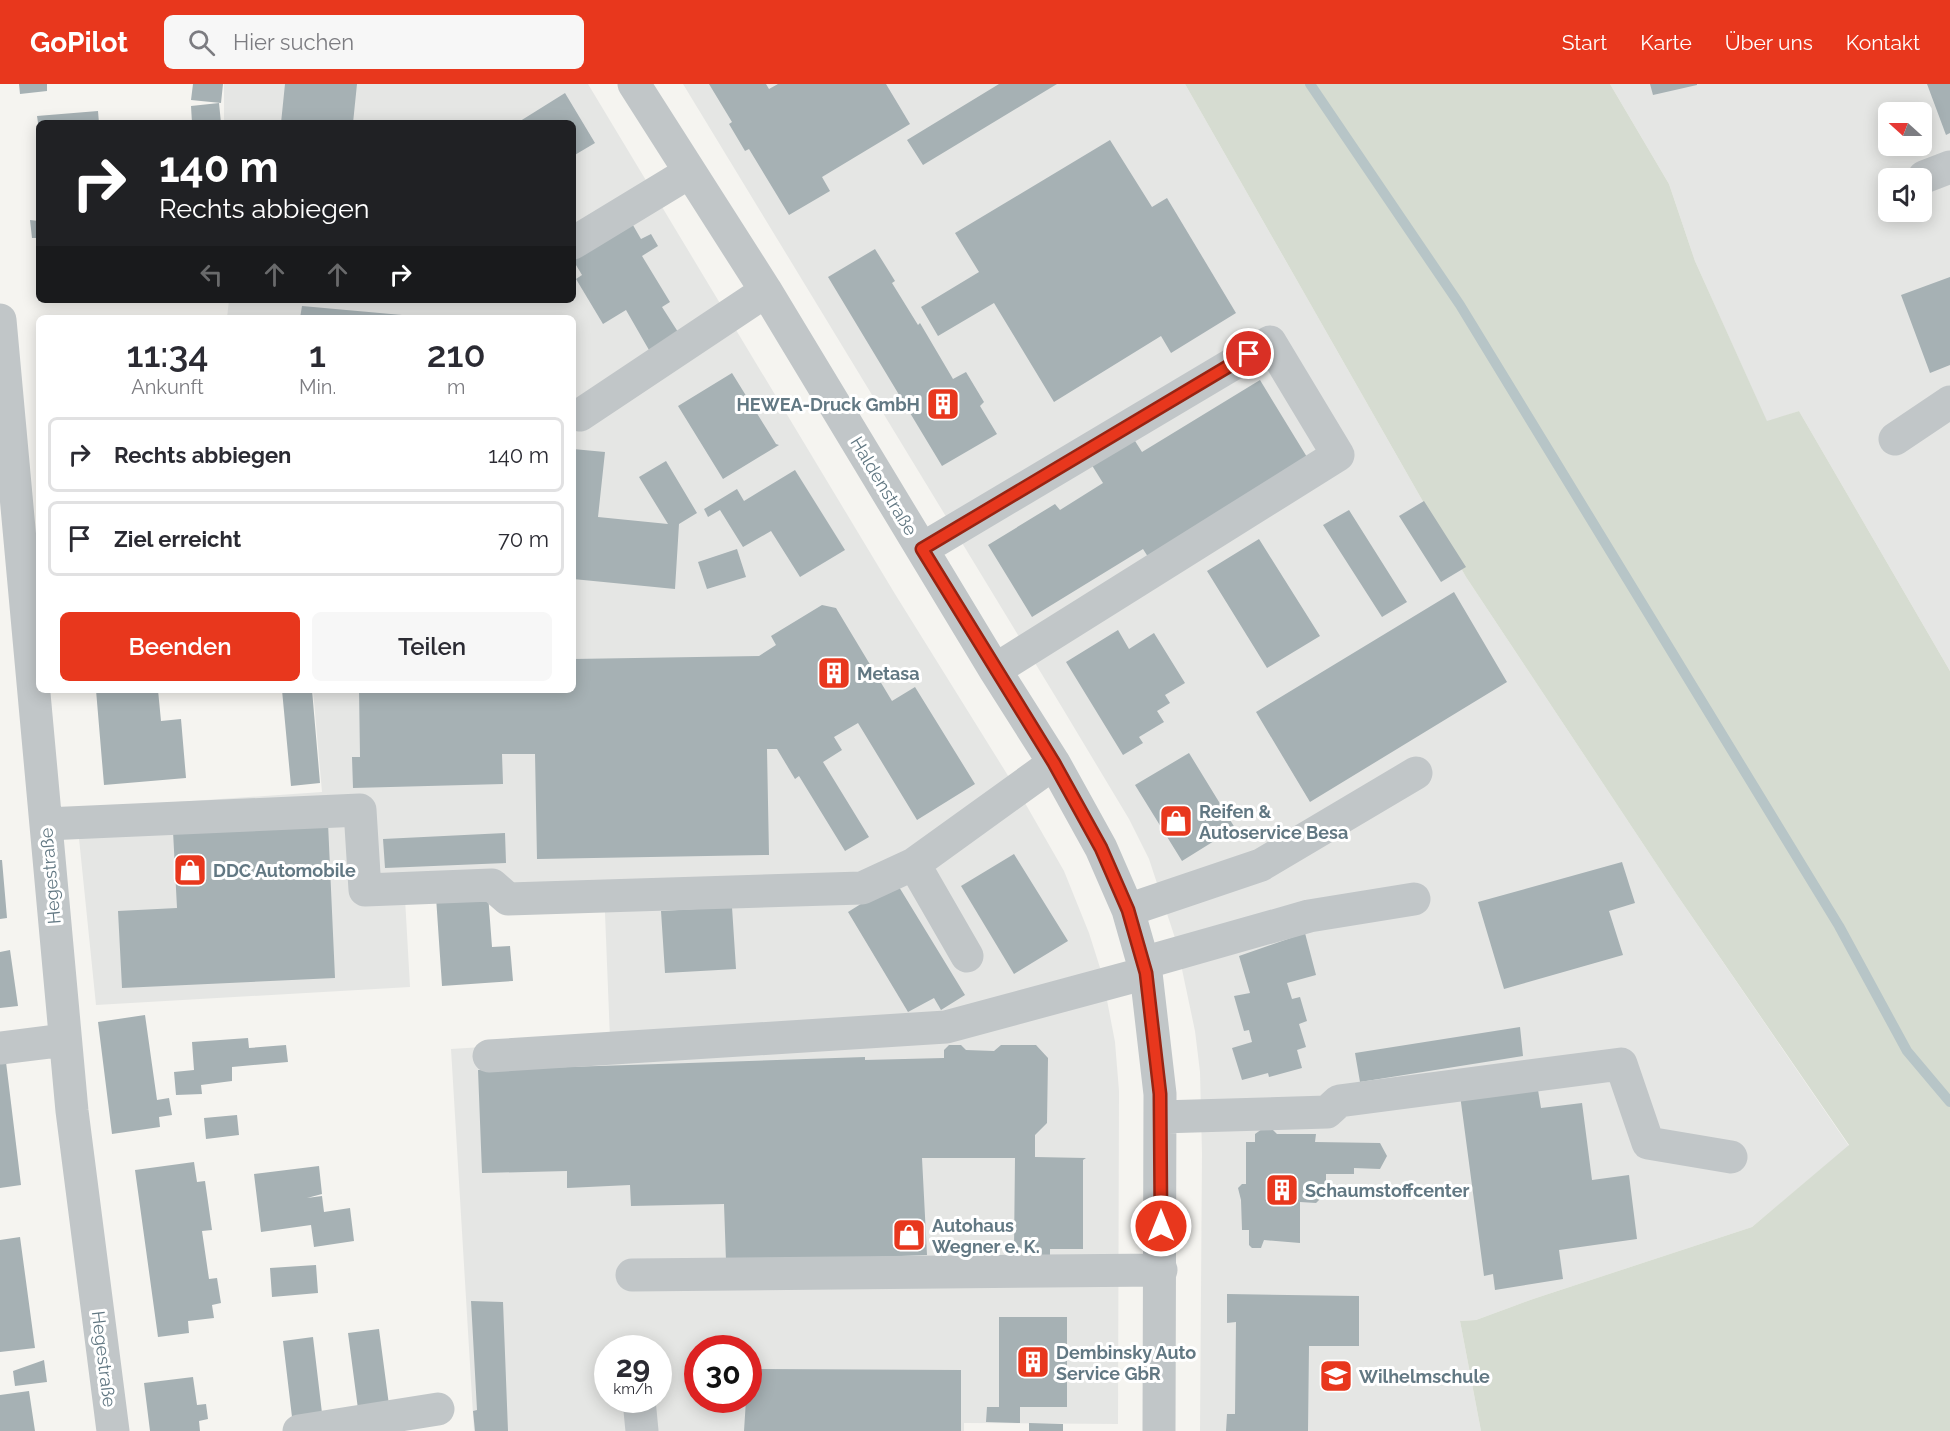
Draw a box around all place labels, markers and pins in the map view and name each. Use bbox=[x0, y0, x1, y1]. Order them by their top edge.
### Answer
pin bbox=[1223, 328, 1274, 379]
building icon: HEWEA-Druck GmbH bbox=[925, 386, 961, 422]
place label: HEWEA-Druck GmbH bbox=[736, 394, 920, 415]
building icon: Metasa bbox=[816, 655, 852, 691]
place label: Metasa bbox=[857, 663, 920, 684]
place label: Reifen & Autoservice Besa bbox=[1199, 801, 1348, 843]
shop icon: Reifen & Autoservice Besa bbox=[1158, 803, 1194, 839]
shop icon: DDC Automobile bbox=[172, 852, 208, 888]
place label: DDC Automobile bbox=[213, 860, 356, 881]
building icon: Schaumstoffcenter bbox=[1264, 1172, 1300, 1208]
place label: Schaumstoffcenter bbox=[1305, 1180, 1469, 1201]
place label: Autohaus Wegner e. K. bbox=[932, 1215, 1040, 1257]
shop icon: Autohaus Wegner e. K. bbox=[891, 1217, 927, 1253]
place label: Dembinsky Auto Service GbR bbox=[1056, 1342, 1196, 1384]
building icon: Dembinsky Auto Service GbR bbox=[1015, 1344, 1051, 1380]
school or university icon: Wilhelmschule bbox=[1318, 1358, 1354, 1394]
place label: Wilhelmschule bbox=[1359, 1366, 1490, 1387]

